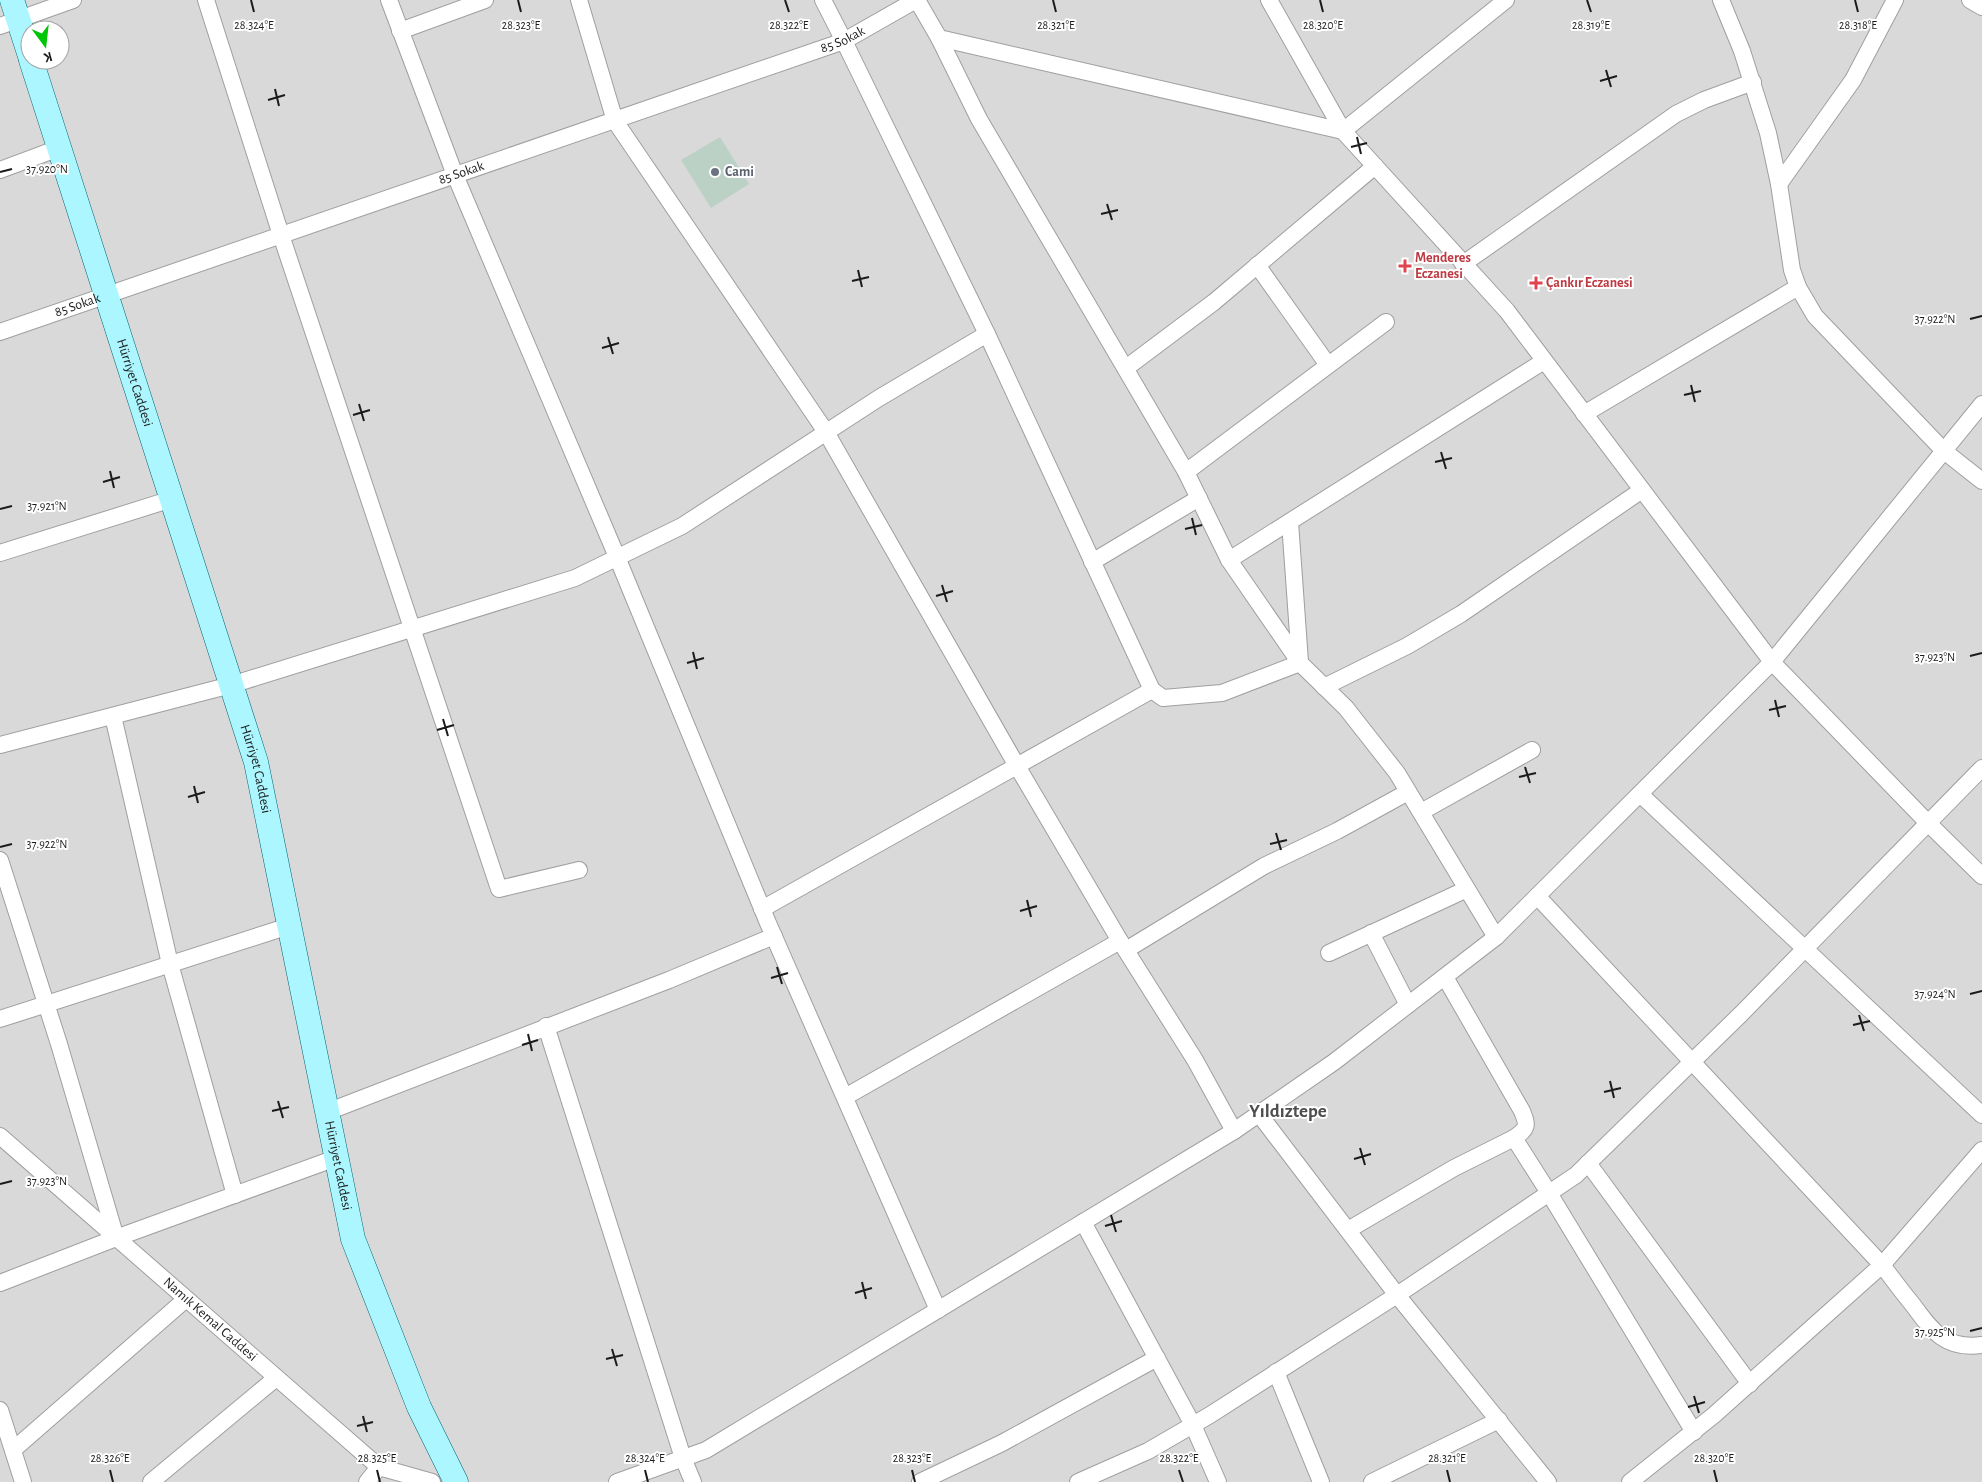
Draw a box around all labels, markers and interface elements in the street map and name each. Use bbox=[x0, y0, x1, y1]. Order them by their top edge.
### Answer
text: 28.324°E bbox=[234, 19, 274, 31]
text: 28.323°E bbox=[502, 19, 540, 31]
text: 28.322°E bbox=[769, 19, 809, 31]
text: 28.321°E bbox=[1037, 19, 1075, 31]
text: 28.320°E bbox=[1303, 19, 1343, 31]
text: 28.319°E bbox=[1572, 19, 1610, 31]
text: 28.318°E bbox=[1839, 19, 1877, 31]
north arrow bbox=[20, 20, 70, 70]
street label: 85 Sokak bbox=[819, 23, 868, 56]
text: K bbox=[42, 49, 54, 65]
street label: 85 Sokak bbox=[437, 158, 486, 187]
text: 37.920°N bbox=[26, 163, 68, 175]
place label: Cami bbox=[725, 165, 754, 179]
marker: Cami bbox=[709, 166, 721, 178]
place label: Menderes Eczanesi bbox=[1415, 251, 1471, 281]
marker: Menderes Eczanesi bbox=[1399, 260, 1411, 272]
place label: Çankır Eczanesi bbox=[1546, 276, 1633, 290]
marker: Çankır Eczanesi bbox=[1530, 277, 1542, 289]
street label: 85 Sokak bbox=[53, 291, 103, 320]
text: 37.922°N bbox=[1915, 313, 1955, 325]
street label: Hürriyet Caddesi bbox=[114, 337, 155, 428]
text: 37.921°N bbox=[27, 500, 67, 512]
text: 37.923°N bbox=[1915, 651, 1955, 663]
street label: Hürriyet Caddesi bbox=[237, 723, 273, 815]
text: 37.922°N bbox=[27, 838, 67, 850]
text: 37.924°N bbox=[1914, 988, 1956, 1000]
district label: Yıldıztepe bbox=[1249, 1102, 1327, 1121]
street label: Hürriyet Caddesi bbox=[322, 1119, 354, 1212]
text: 37.923°N bbox=[27, 1175, 67, 1187]
street label: Namık Kemal Caddesi bbox=[161, 1275, 260, 1364]
text: 37.925°N bbox=[1915, 1326, 1955, 1338]
text: 28.326°E bbox=[90, 1452, 130, 1464]
text: 28.325°E bbox=[358, 1452, 397, 1464]
text: 28.324°E bbox=[625, 1452, 665, 1464]
text: 28.323°E bbox=[893, 1452, 931, 1464]
text: 28.322°E bbox=[1159, 1452, 1199, 1464]
text: 28.321°E bbox=[1428, 1452, 1466, 1464]
text: 28.320°E bbox=[1694, 1452, 1734, 1464]

